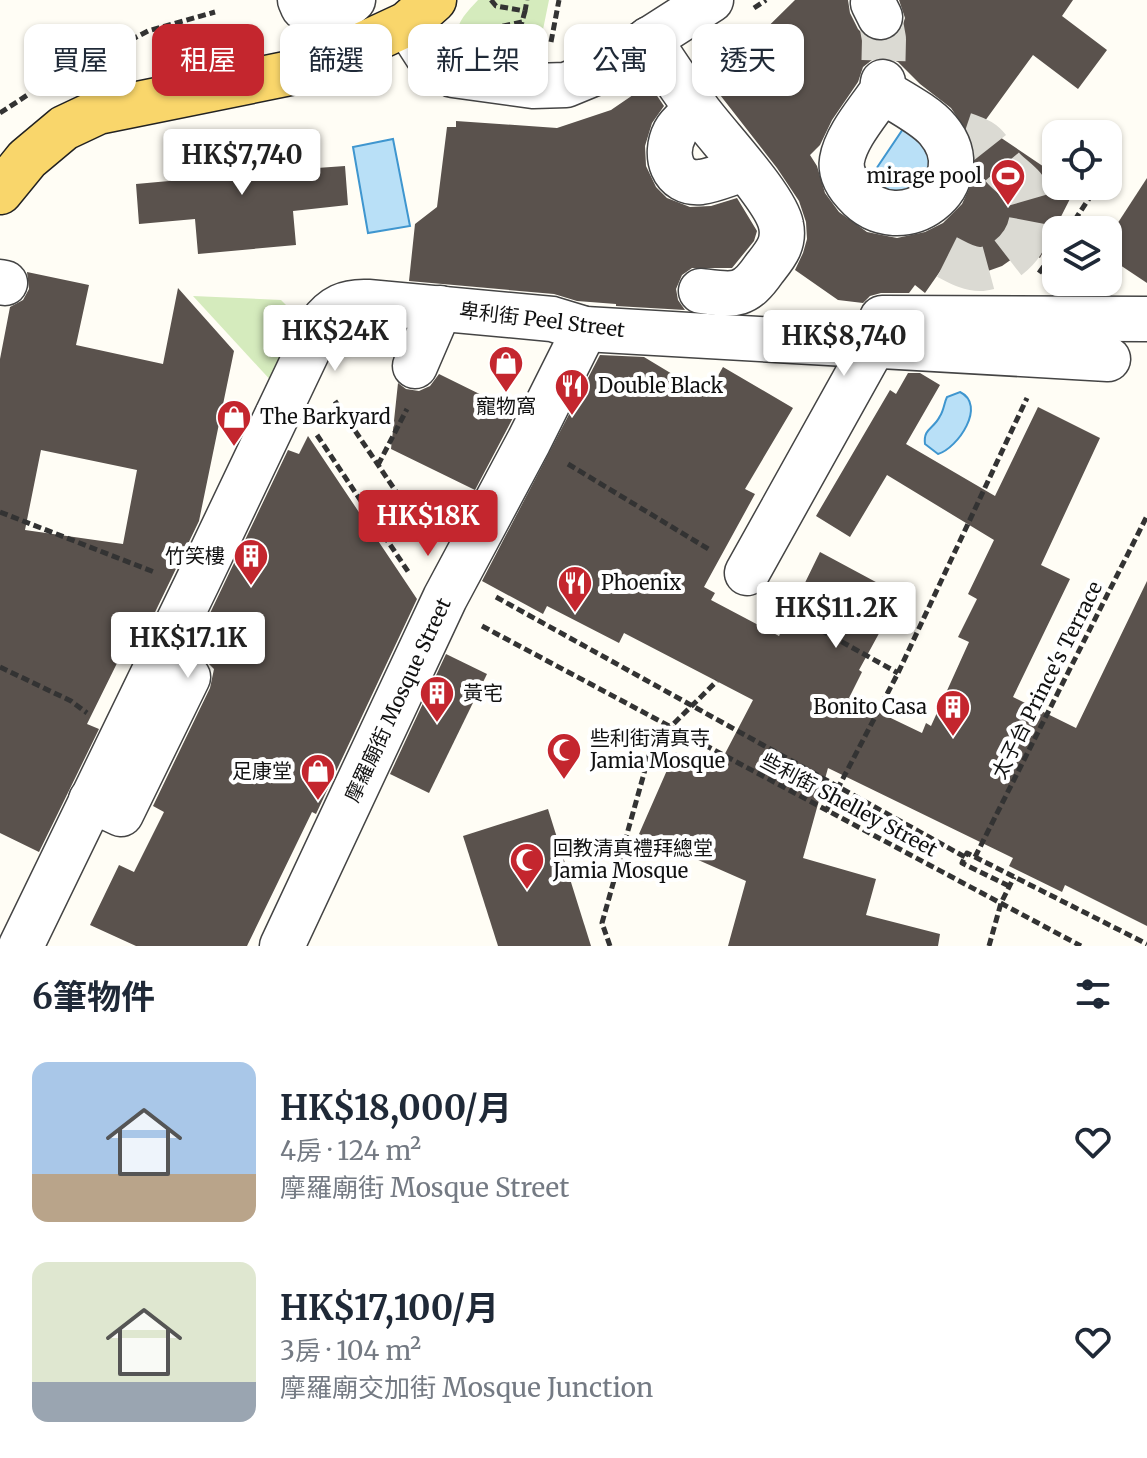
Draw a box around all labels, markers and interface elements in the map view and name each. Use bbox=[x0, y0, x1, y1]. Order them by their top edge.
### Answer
chip: 買屋 bbox=[24, 24, 136, 96]
chip: 租屋 bbox=[152, 24, 264, 96]
chip: 篩選 bbox=[280, 24, 392, 96]
chip: 新上架 bbox=[408, 24, 548, 96]
chip: 公寓 bbox=[564, 24, 676, 96]
chip: 透天 bbox=[692, 24, 804, 96]
map controls bbox=[1042, 120, 1122, 296]
button: locate bbox=[1042, 120, 1122, 200]
pin: HK$7,740 bbox=[159, 129, 325, 197]
text: HK$7,740 bbox=[181, 138, 303, 171]
sports icon: mirage pool bbox=[989, 157, 1027, 207]
place label: mirage pool bbox=[866, 163, 982, 188]
button: layers bbox=[1042, 216, 1122, 296]
street label: 卑利街 Peel Street bbox=[458, 297, 626, 342]
pin: HK$24K bbox=[270, 305, 400, 373]
pin: HK$8,740 bbox=[761, 310, 927, 378]
text: HK$24K bbox=[281, 314, 389, 347]
text: HK$8,740 bbox=[781, 319, 907, 352]
shop icon: 寵物窩 bbox=[487, 344, 525, 394]
restaurant icon: Double Black bbox=[553, 367, 591, 417]
place label: Double Black bbox=[598, 373, 724, 398]
place label: 寵物窩 bbox=[476, 393, 536, 418]
shop icon: The Barkyard bbox=[215, 398, 253, 448]
place label: The Barkyard bbox=[260, 404, 391, 429]
pin: HK$18K bbox=[363, 490, 493, 558]
text: HK$18K bbox=[377, 499, 479, 532]
building icon: 竹笑樓 bbox=[232, 537, 270, 587]
place label: 竹笑樓 bbox=[165, 543, 225, 568]
restaurant icon: Phoenix bbox=[556, 564, 594, 614]
place label: Phoenix bbox=[601, 570, 681, 595]
street label: 太子台 Prince's Terrace bbox=[986, 577, 1107, 783]
pin: HK$11.2K bbox=[753, 582, 919, 650]
text: HK$11.2K bbox=[775, 591, 897, 624]
street label: 摩羅廟街 Mosque Street bbox=[339, 593, 456, 806]
pin: HK$17.1K bbox=[105, 612, 271, 680]
text: HK$17.1K bbox=[129, 621, 247, 654]
building icon: 黃宅 bbox=[418, 674, 456, 724]
place label: 黃宅 bbox=[463, 680, 503, 705]
building icon: Bonito Casa bbox=[934, 688, 972, 738]
place label: Bonito Casa bbox=[813, 694, 927, 719]
place label: 些利街清真寺 Jamia Mosque bbox=[589, 725, 725, 773]
mosque icon: 些利街清真寺 Jamia Mosque bbox=[545, 731, 583, 781]
street label: 些利街 Shelley Street bbox=[757, 747, 942, 862]
shop icon: 足康堂 bbox=[299, 752, 337, 802]
place label: 足康堂 bbox=[232, 758, 292, 783]
place label: 回教清真禮拜總堂 Jamia Mosque bbox=[552, 835, 713, 883]
mosque icon: 回教清真禮拜總堂 Jamia Mosque bbox=[508, 841, 546, 891]
icon: filters bbox=[1071, 972, 1115, 1016]
text: 6筆物件 bbox=[32, 976, 155, 1018]
text: HK$18,000/月 bbox=[280, 1087, 512, 1129]
icon: home bbox=[96, 1094, 192, 1190]
icon: heart bbox=[1071, 1120, 1115, 1164]
text: 4房 · 124 m² bbox=[280, 1134, 421, 1167]
text: 摩羅廟街 Mosque Street bbox=[280, 1171, 569, 1204]
text: HK$17,100/月 bbox=[280, 1287, 499, 1329]
icon: home bbox=[96, 1294, 192, 1390]
icon: heart bbox=[1071, 1320, 1115, 1364]
text: 3房 · 104 m² bbox=[280, 1334, 421, 1367]
text: 摩羅廟交加街 Mosque Junction bbox=[280, 1371, 653, 1404]

